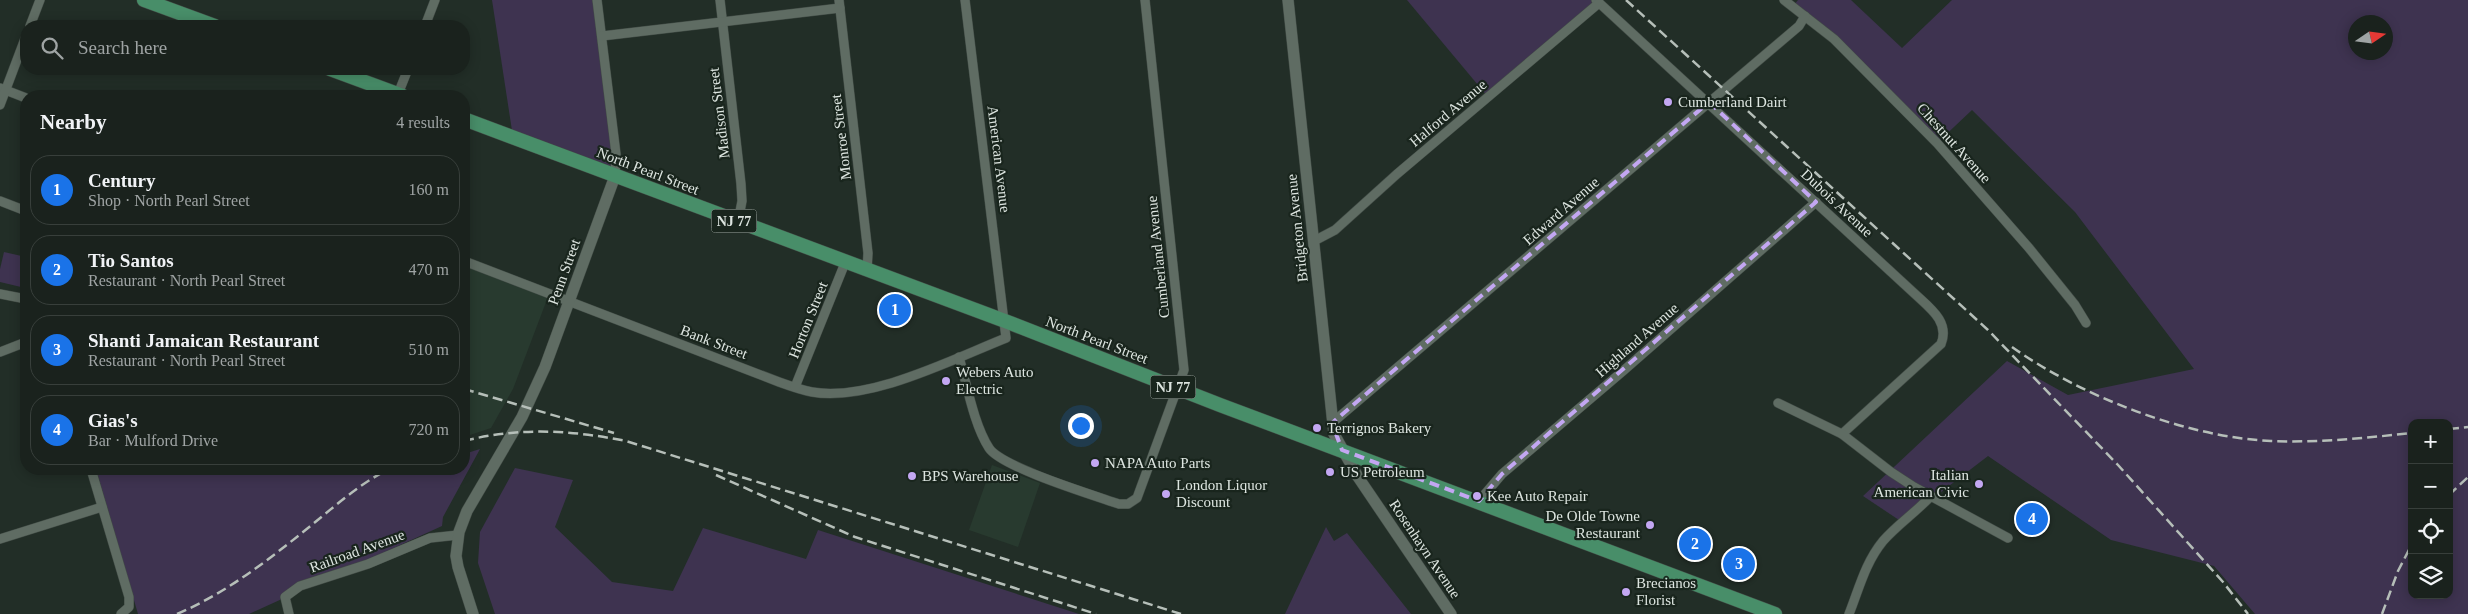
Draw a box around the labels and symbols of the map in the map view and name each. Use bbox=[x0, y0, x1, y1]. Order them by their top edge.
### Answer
north arrow bbox=[2348, 15, 2393, 60]
street label: Madison Street bbox=[705, 66, 733, 159]
street label: Halford Avenue bbox=[1406, 76, 1490, 150]
street label: Monroe Street bbox=[828, 92, 854, 181]
place label: Cumberland Dairt bbox=[1678, 94, 1788, 110]
marker: Cumberland Dairt bbox=[1662, 96, 1674, 108]
street label: Chestnut Avenue bbox=[1914, 100, 1994, 186]
street label: American Avenue bbox=[985, 105, 1014, 214]
street label: North Pearl Street bbox=[595, 144, 702, 198]
street label: Dubois Avenue bbox=[1798, 166, 1876, 240]
street label: Bridgeton Avenue bbox=[1283, 173, 1311, 283]
street label: Edward Avenue bbox=[1520, 174, 1602, 248]
street label: Cumberland Avenue bbox=[1144, 195, 1172, 319]
road number: NJ 77 bbox=[712, 210, 756, 232]
street label: Penn Street bbox=[545, 236, 584, 307]
street label: Horton Street bbox=[785, 279, 831, 361]
pin: 1 bbox=[879, 291, 911, 329]
street label: Highland Avenue bbox=[1592, 300, 1682, 380]
street label: North Pearl Street bbox=[1044, 313, 1151, 367]
street label: Bank Street bbox=[678, 322, 751, 362]
place label: Webers Auto Electric bbox=[956, 364, 1034, 397]
marker: Webers Auto Electric bbox=[940, 375, 952, 387]
road number: NJ 77 bbox=[1150, 376, 1196, 398]
your location bbox=[1068, 413, 1094, 439]
place label: Terrignos Bakery bbox=[1327, 420, 1432, 436]
marker: Terrignos Bakery bbox=[1311, 422, 1323, 434]
place label: NAPA Auto Parts bbox=[1105, 455, 1210, 471]
marker: NAPA Auto Parts bbox=[1089, 457, 1101, 469]
place label: US Petroleum bbox=[1340, 464, 1425, 480]
marker: US Petroleum bbox=[1324, 466, 1336, 478]
place label: Italian American Civic bbox=[1874, 467, 1969, 500]
place label: BPS Warehouse bbox=[922, 468, 1019, 484]
marker: BPS Warehouse bbox=[906, 470, 918, 482]
place label: London Liquor Discount bbox=[1176, 477, 1267, 510]
marker: Italian American Civic bbox=[1973, 478, 1985, 490]
marker: London Liquor Discount bbox=[1160, 488, 1172, 500]
place label: Kee Auto Repair bbox=[1487, 488, 1588, 504]
marker: Kee Auto Repair bbox=[1471, 490, 1483, 502]
street label: Rosenhayn Avenue bbox=[1386, 497, 1464, 601]
pin: 4 bbox=[2016, 500, 2048, 538]
place label: De Olde Towne Restaurant bbox=[1546, 508, 1641, 541]
marker: De Olde Towne Restaurant bbox=[1644, 519, 1656, 531]
pin: 2 bbox=[1679, 525, 1711, 563]
street label: Railroad Avenue bbox=[307, 526, 407, 576]
pin: 3 bbox=[1723, 545, 1755, 583]
place label: Brecianos Florist bbox=[1636, 575, 1696, 608]
marker: Brecianos Florist bbox=[1620, 586, 1632, 598]

